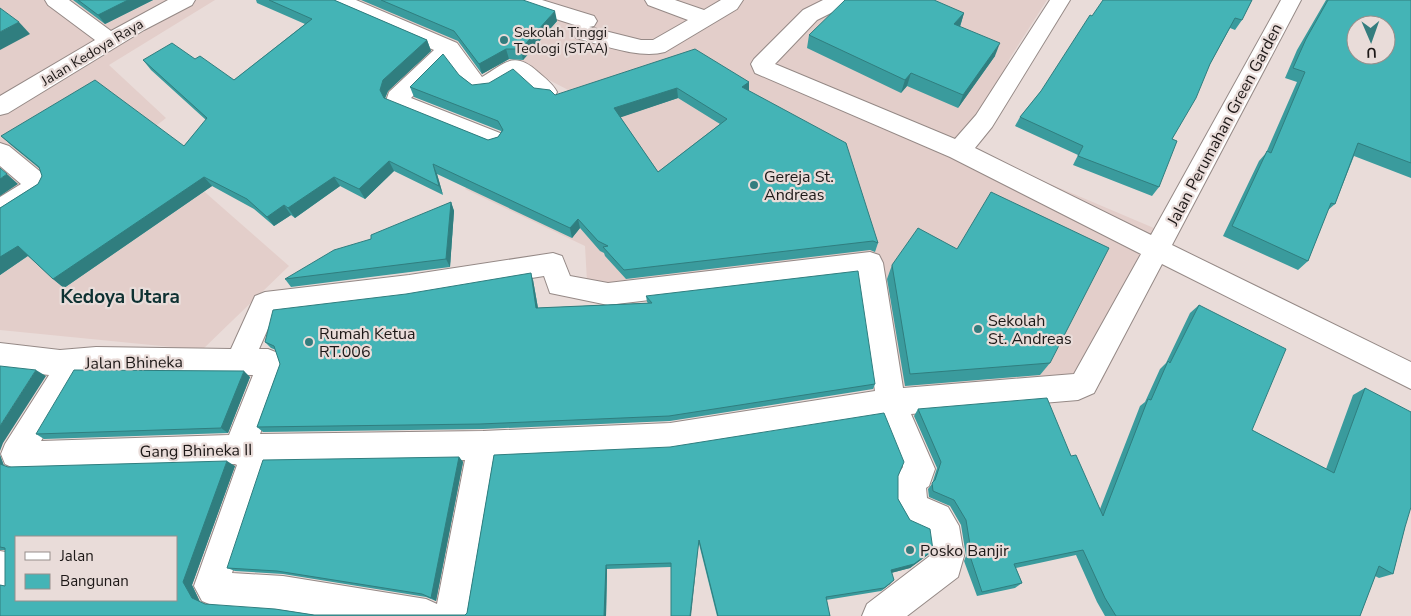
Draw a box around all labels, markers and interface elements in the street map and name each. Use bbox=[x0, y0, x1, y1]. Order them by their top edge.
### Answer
street label: Jalan Kedoya Raya bbox=[37, 14, 147, 91]
north arrow bbox=[1346, 15, 1396, 65]
street label: Jalan Perumahan Green Garden bbox=[1162, 19, 1288, 230]
place label: Sekolah Tinggi Teologi (STAA) bbox=[514, 23, 609, 58]
marker: Sekolah Tinggi Teologi (STAA) bbox=[498, 34, 510, 46]
text: U bbox=[1366, 43, 1377, 62]
place label: Gereja St. Andreas bbox=[764, 166, 834, 206]
marker: Gereja St. Andreas bbox=[748, 179, 760, 191]
district label: Kedoya Utara bbox=[60, 284, 180, 310]
place label: Sekolah St. Andreas bbox=[988, 310, 1072, 350]
place label: Rumah Ketua RT.006 bbox=[319, 323, 415, 363]
marker: Sekolah St. Andreas bbox=[972, 323, 984, 335]
marker: Rumah Ketua RT.006 bbox=[303, 336, 315, 348]
street label: Jalan Bhineka bbox=[84, 351, 183, 375]
street label: Gang Bhineka II bbox=[140, 439, 252, 463]
legend bbox=[15, 536, 178, 601]
place label: Posko Banjir bbox=[920, 540, 1009, 562]
marker: Posko Banjir bbox=[904, 544, 916, 556]
text: Jalan bbox=[59, 546, 94, 566]
text: Bangunan bbox=[60, 571, 129, 591]

